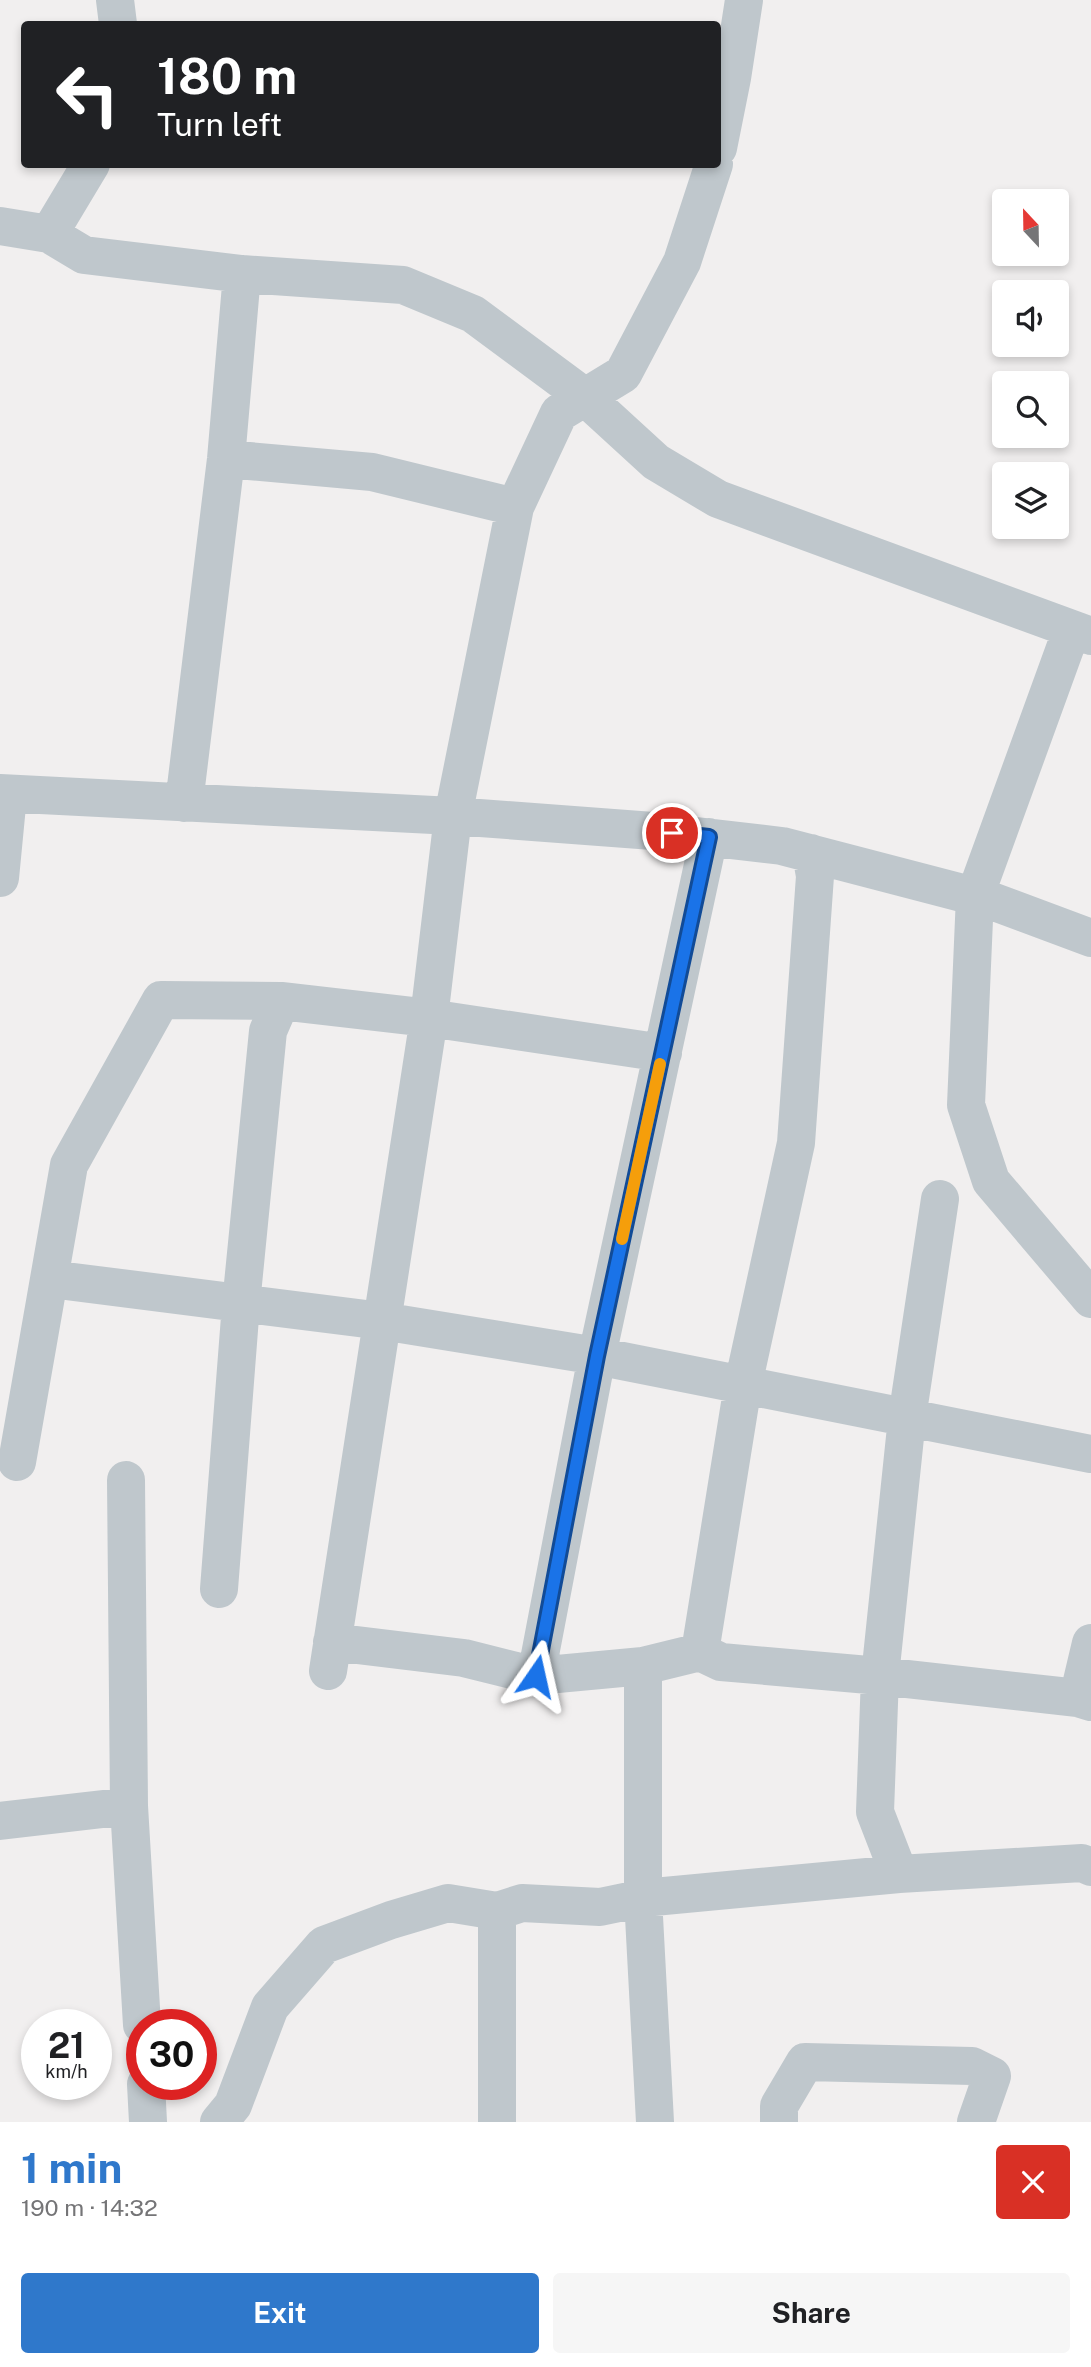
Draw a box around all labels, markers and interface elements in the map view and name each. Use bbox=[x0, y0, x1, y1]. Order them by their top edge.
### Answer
text: 180 m bbox=[157, 47, 297, 105]
icon: left bbox=[42, 49, 133, 140]
text: Turn left bbox=[157, 106, 282, 143]
north arrow bbox=[992, 189, 1069, 266]
map controls bbox=[992, 189, 1069, 539]
button: sound bbox=[992, 280, 1069, 357]
button: search bbox=[992, 371, 1069, 448]
button: layers bbox=[992, 462, 1069, 539]
pin bbox=[642, 803, 702, 863]
icon: arrive bbox=[653, 814, 691, 852]
position arrow bbox=[499, 1639, 573, 1713]
speed limit sign: 30 bbox=[126, 2009, 217, 2100]
text: 21 bbox=[48, 2025, 85, 2066]
text: km/h bbox=[45, 2061, 88, 2082]
text: 1 min bbox=[21, 2143, 122, 2192]
button: close bbox=[996, 2145, 1070, 2219]
text: 190 m · 14:32 bbox=[21, 2194, 158, 2221]
button: Exit bbox=[21, 2273, 539, 2353]
button: Share bbox=[553, 2273, 1070, 2353]

